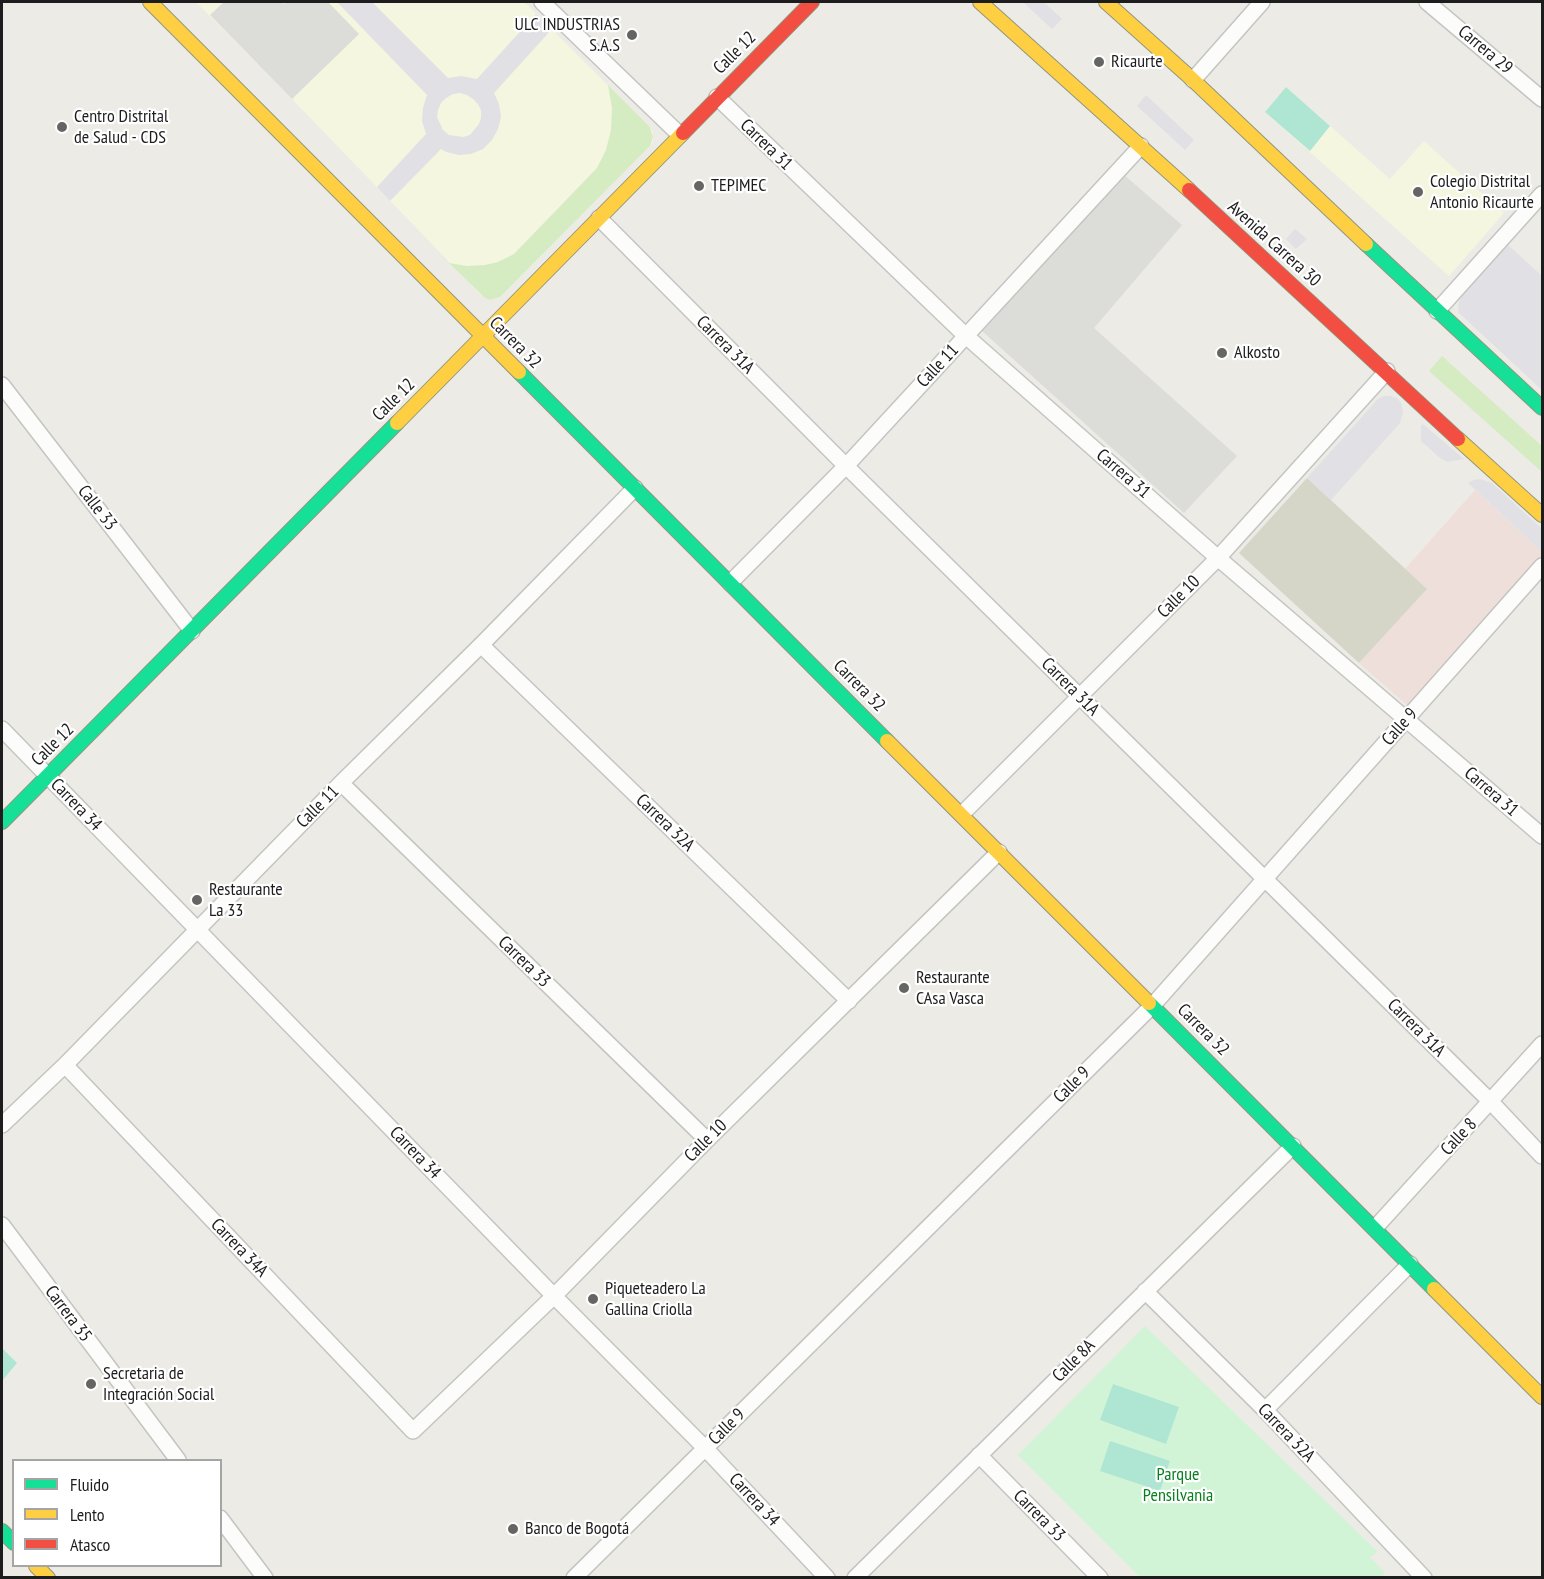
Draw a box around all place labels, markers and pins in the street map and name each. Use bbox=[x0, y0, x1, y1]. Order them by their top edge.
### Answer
place label: ULC INDUSTRIAS S.A.S bbox=[515, 14, 620, 57]
marker: ULC INDUSTRIAS S.A.S bbox=[625, 28, 639, 42]
place label: Ricaurte bbox=[1111, 51, 1163, 73]
marker: Ricaurte bbox=[1092, 55, 1106, 69]
place label: Centro Distrital de Salud - CDS bbox=[74, 106, 168, 148]
marker: Centro Distrital de Salud - CDS bbox=[55, 120, 69, 134]
place label: Colegio Distrital Antonio Ricaurte bbox=[1430, 171, 1534, 213]
place label: TEPIMEC bbox=[711, 175, 767, 197]
marker: TEPIMEC bbox=[692, 179, 706, 193]
marker: Colegio Distrital Antonio Ricaurte bbox=[1411, 185, 1425, 199]
place label: Alkosto bbox=[1234, 342, 1280, 364]
marker: Alkosto bbox=[1215, 346, 1229, 360]
place label: Restaurante La 33 bbox=[209, 879, 283, 922]
marker: Restaurante La 33 bbox=[190, 893, 204, 907]
place label: Restaurante CAsa Vasca bbox=[916, 967, 990, 1010]
marker: Restaurante CAsa Vasca bbox=[897, 981, 911, 995]
place label: Piqueteadero La Gallina Criolla bbox=[605, 1278, 706, 1320]
marker: Piqueteadero La Gallina Criolla bbox=[586, 1292, 600, 1306]
place label: Secretaria de Integración Social bbox=[103, 1363, 214, 1406]
marker: Secretaria de Integración Social bbox=[84, 1377, 98, 1391]
place label: Banco de Bogotá bbox=[525, 1518, 629, 1540]
marker: Banco de Bogotá bbox=[506, 1522, 520, 1536]

